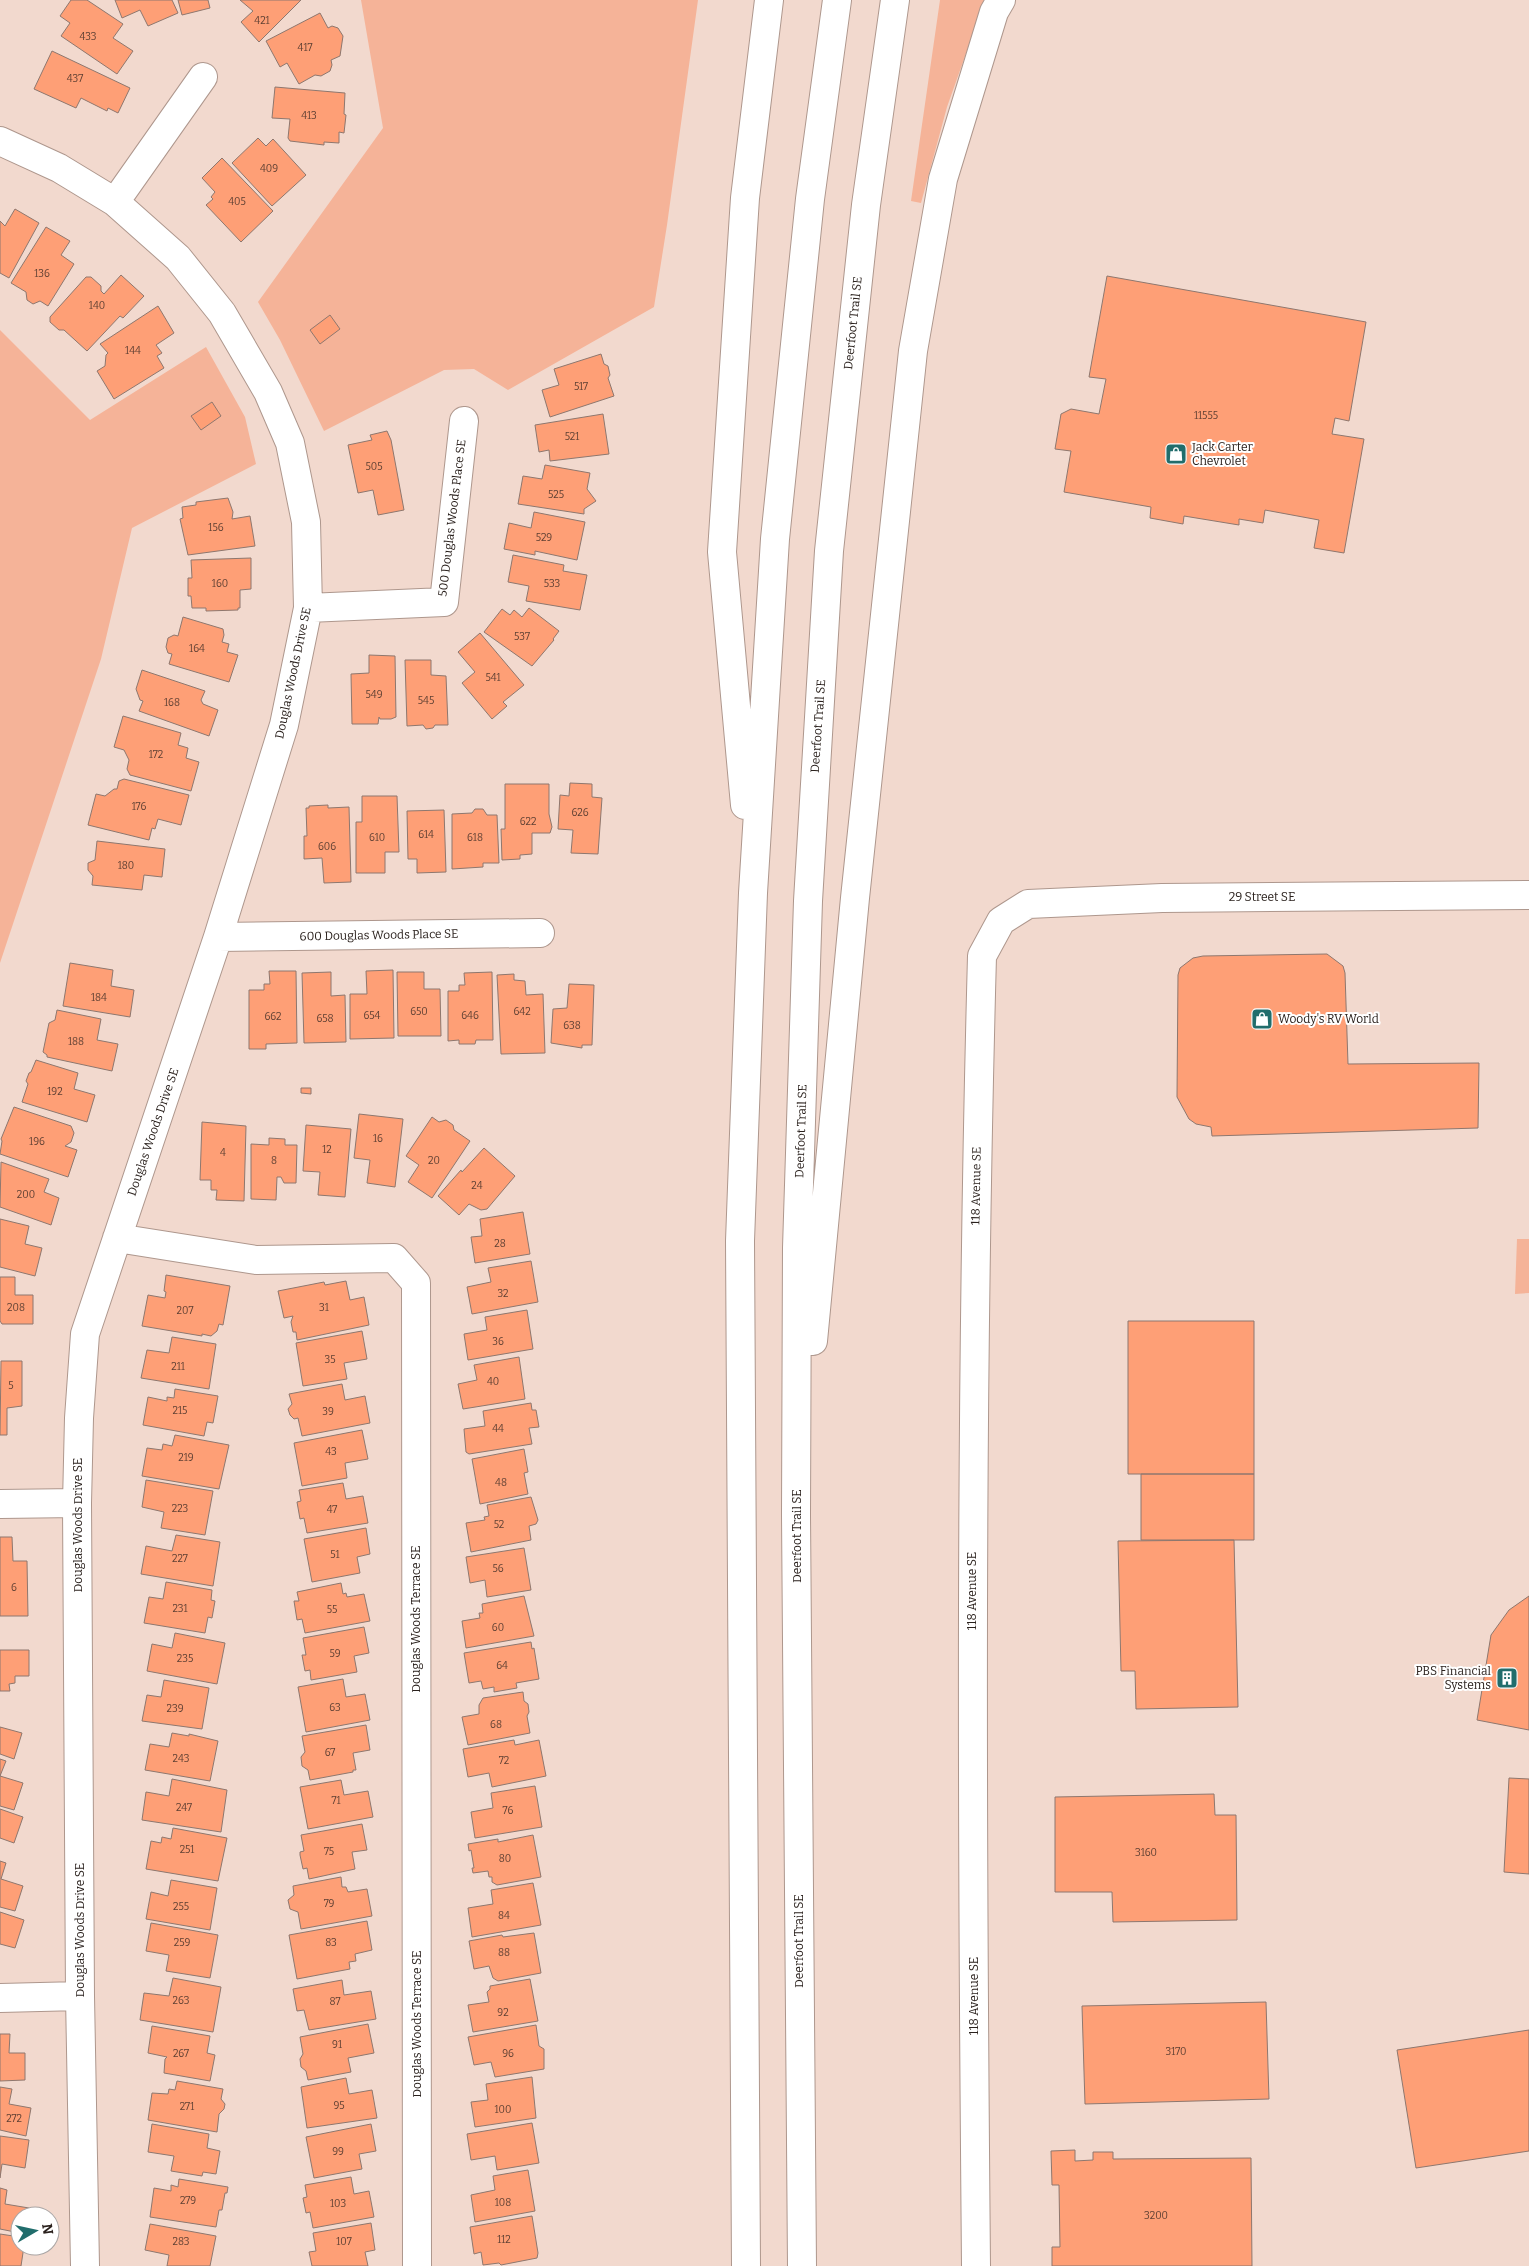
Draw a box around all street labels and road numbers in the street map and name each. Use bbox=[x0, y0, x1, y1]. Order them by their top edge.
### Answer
street label: Deerfoot Trail SE bbox=[841, 276, 865, 370]
street label: 500 Douglas Woods Place SE bbox=[435, 439, 469, 597]
street label: Douglas Woods Drive SE bbox=[272, 606, 314, 740]
street label: Deerfoot Trail SE bbox=[808, 679, 828, 773]
street label: 29 Street SE bbox=[1229, 890, 1295, 904]
street label: 600 Douglas Woods Place SE bbox=[299, 927, 459, 943]
street label: Douglas Woods Drive SE bbox=[125, 1066, 181, 1198]
street label: Deerfoot Trail SE bbox=[792, 1084, 810, 1178]
street label: 118 Avenue SE bbox=[968, 1147, 984, 1225]
street label: Douglas Woods Drive SE bbox=[71, 1458, 85, 1592]
street label: Deerfoot Trail SE bbox=[790, 1489, 804, 1583]
street label: Douglas Woods Terrace SE bbox=[409, 1546, 423, 1692]
street label: 118 Avenue SE bbox=[965, 1552, 979, 1630]
street label: Douglas Woods Drive SE bbox=[73, 1863, 87, 1997]
street label: Deerfoot Trail SE bbox=[792, 1894, 806, 1988]
street label: Douglas Woods Terrace SE bbox=[410, 1951, 424, 2097]
street label: 118 Avenue SE bbox=[967, 1957, 981, 2035]

